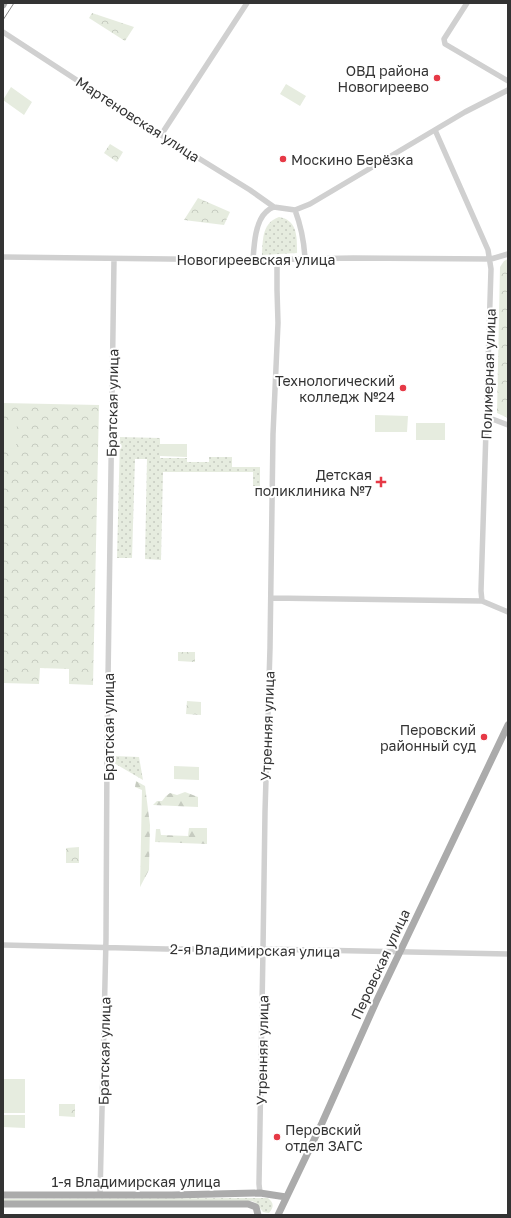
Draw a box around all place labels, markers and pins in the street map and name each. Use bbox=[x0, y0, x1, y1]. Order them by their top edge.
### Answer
place label: ОВД района Новогиреево bbox=[338, 62, 429, 95]
marker: ОВД района Новогиреево bbox=[432, 73, 442, 83]
place label: Москино Берёзка bbox=[291, 151, 413, 168]
marker: Москино Берёзка bbox=[278, 154, 288, 164]
place label: Технологический колледж №24 bbox=[275, 372, 395, 405]
marker: Технологический колледж №24 bbox=[398, 383, 408, 393]
place label: Детская поликлиника №7 bbox=[254, 466, 372, 499]
marker: Детская поликлиника №7 bbox=[375, 476, 387, 488]
place label: Перовский районный суд bbox=[380, 721, 477, 754]
marker: Перовский районный суд bbox=[479, 732, 489, 742]
place label: Перовский отдел ЗАГС bbox=[285, 1121, 363, 1154]
marker: Перовский отдел ЗАГС bbox=[272, 1132, 282, 1142]

